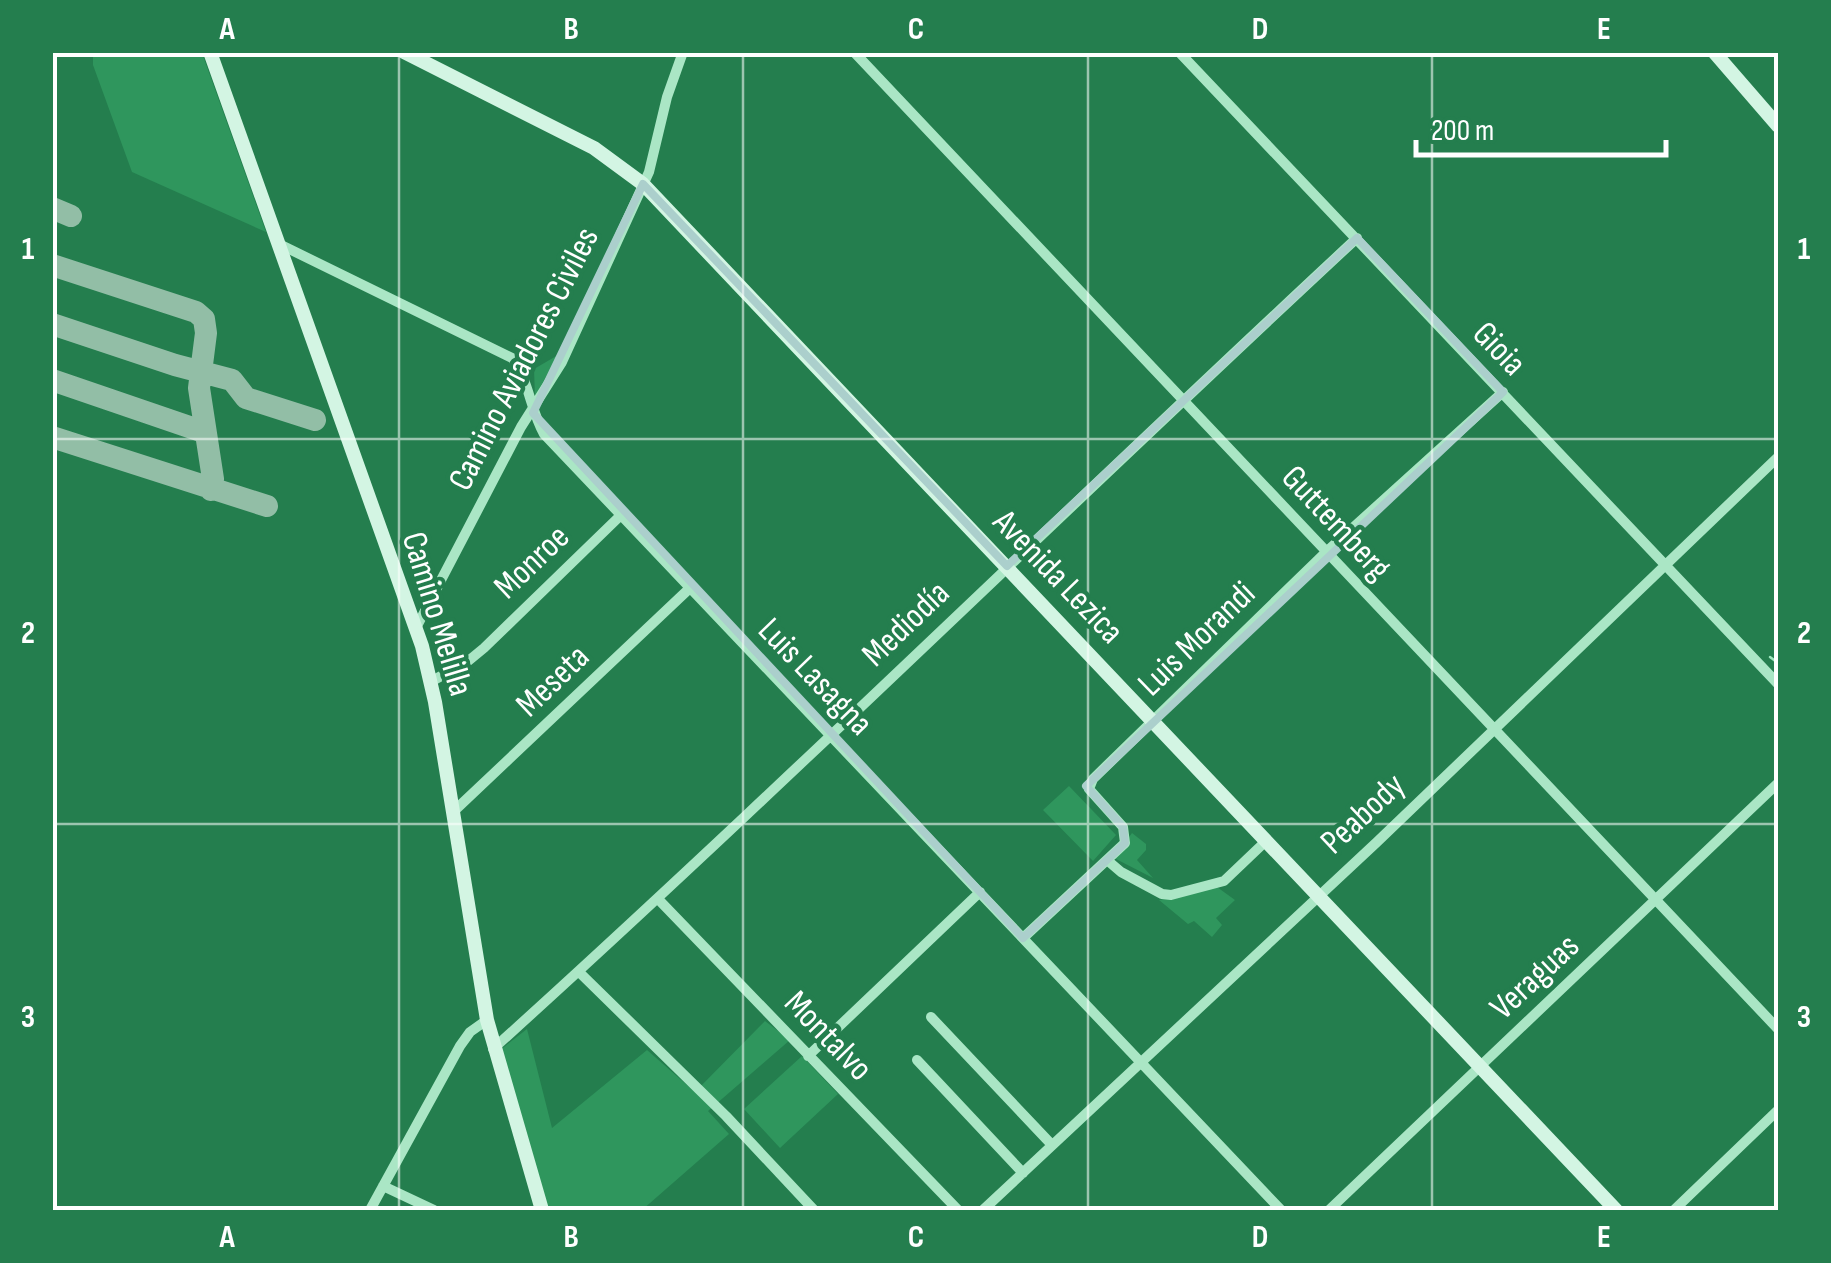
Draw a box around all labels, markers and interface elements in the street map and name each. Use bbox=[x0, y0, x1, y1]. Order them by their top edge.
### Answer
text: A bbox=[218, 10, 235, 49]
text: B bbox=[563, 10, 579, 49]
text: C bbox=[908, 10, 924, 49]
text: D bbox=[1252, 10, 1268, 49]
text: E bbox=[1597, 10, 1611, 49]
scale bar bbox=[1416, 95, 1666, 157]
text: 200 m bbox=[1431, 113, 1494, 149]
street label: Camino Aviadores Civiles bbox=[439, 220, 609, 498]
text: 1 bbox=[22, 230, 35, 269]
text: 1 bbox=[1798, 230, 1811, 269]
street label: Gioia bbox=[1463, 313, 1535, 385]
street label: Guttemberg bbox=[1272, 457, 1400, 589]
street label: Avenida Lezica bbox=[983, 500, 1132, 653]
street label: Monroe bbox=[485, 516, 579, 608]
street label: Camino Melilla bbox=[392, 527, 482, 701]
street label: Mediodía bbox=[853, 572, 959, 676]
street label: Luis Morandi bbox=[1129, 573, 1265, 705]
street label: Luis Lasagna bbox=[748, 609, 882, 745]
text: 2 bbox=[21, 614, 35, 653]
text: 2 bbox=[1797, 614, 1811, 653]
street label: Meseta bbox=[507, 636, 599, 726]
street label: Peabody bbox=[1312, 764, 1414, 864]
street label: Veraguas bbox=[1481, 925, 1589, 1029]
street label: Montalvo bbox=[775, 982, 881, 1090]
text: 3 bbox=[21, 998, 35, 1037]
text: 3 bbox=[1797, 998, 1811, 1037]
text: A bbox=[218, 1218, 235, 1257]
text: B bbox=[563, 1218, 579, 1257]
text: C bbox=[908, 1218, 924, 1257]
text: D bbox=[1252, 1218, 1268, 1257]
text: E bbox=[1597, 1218, 1611, 1257]

